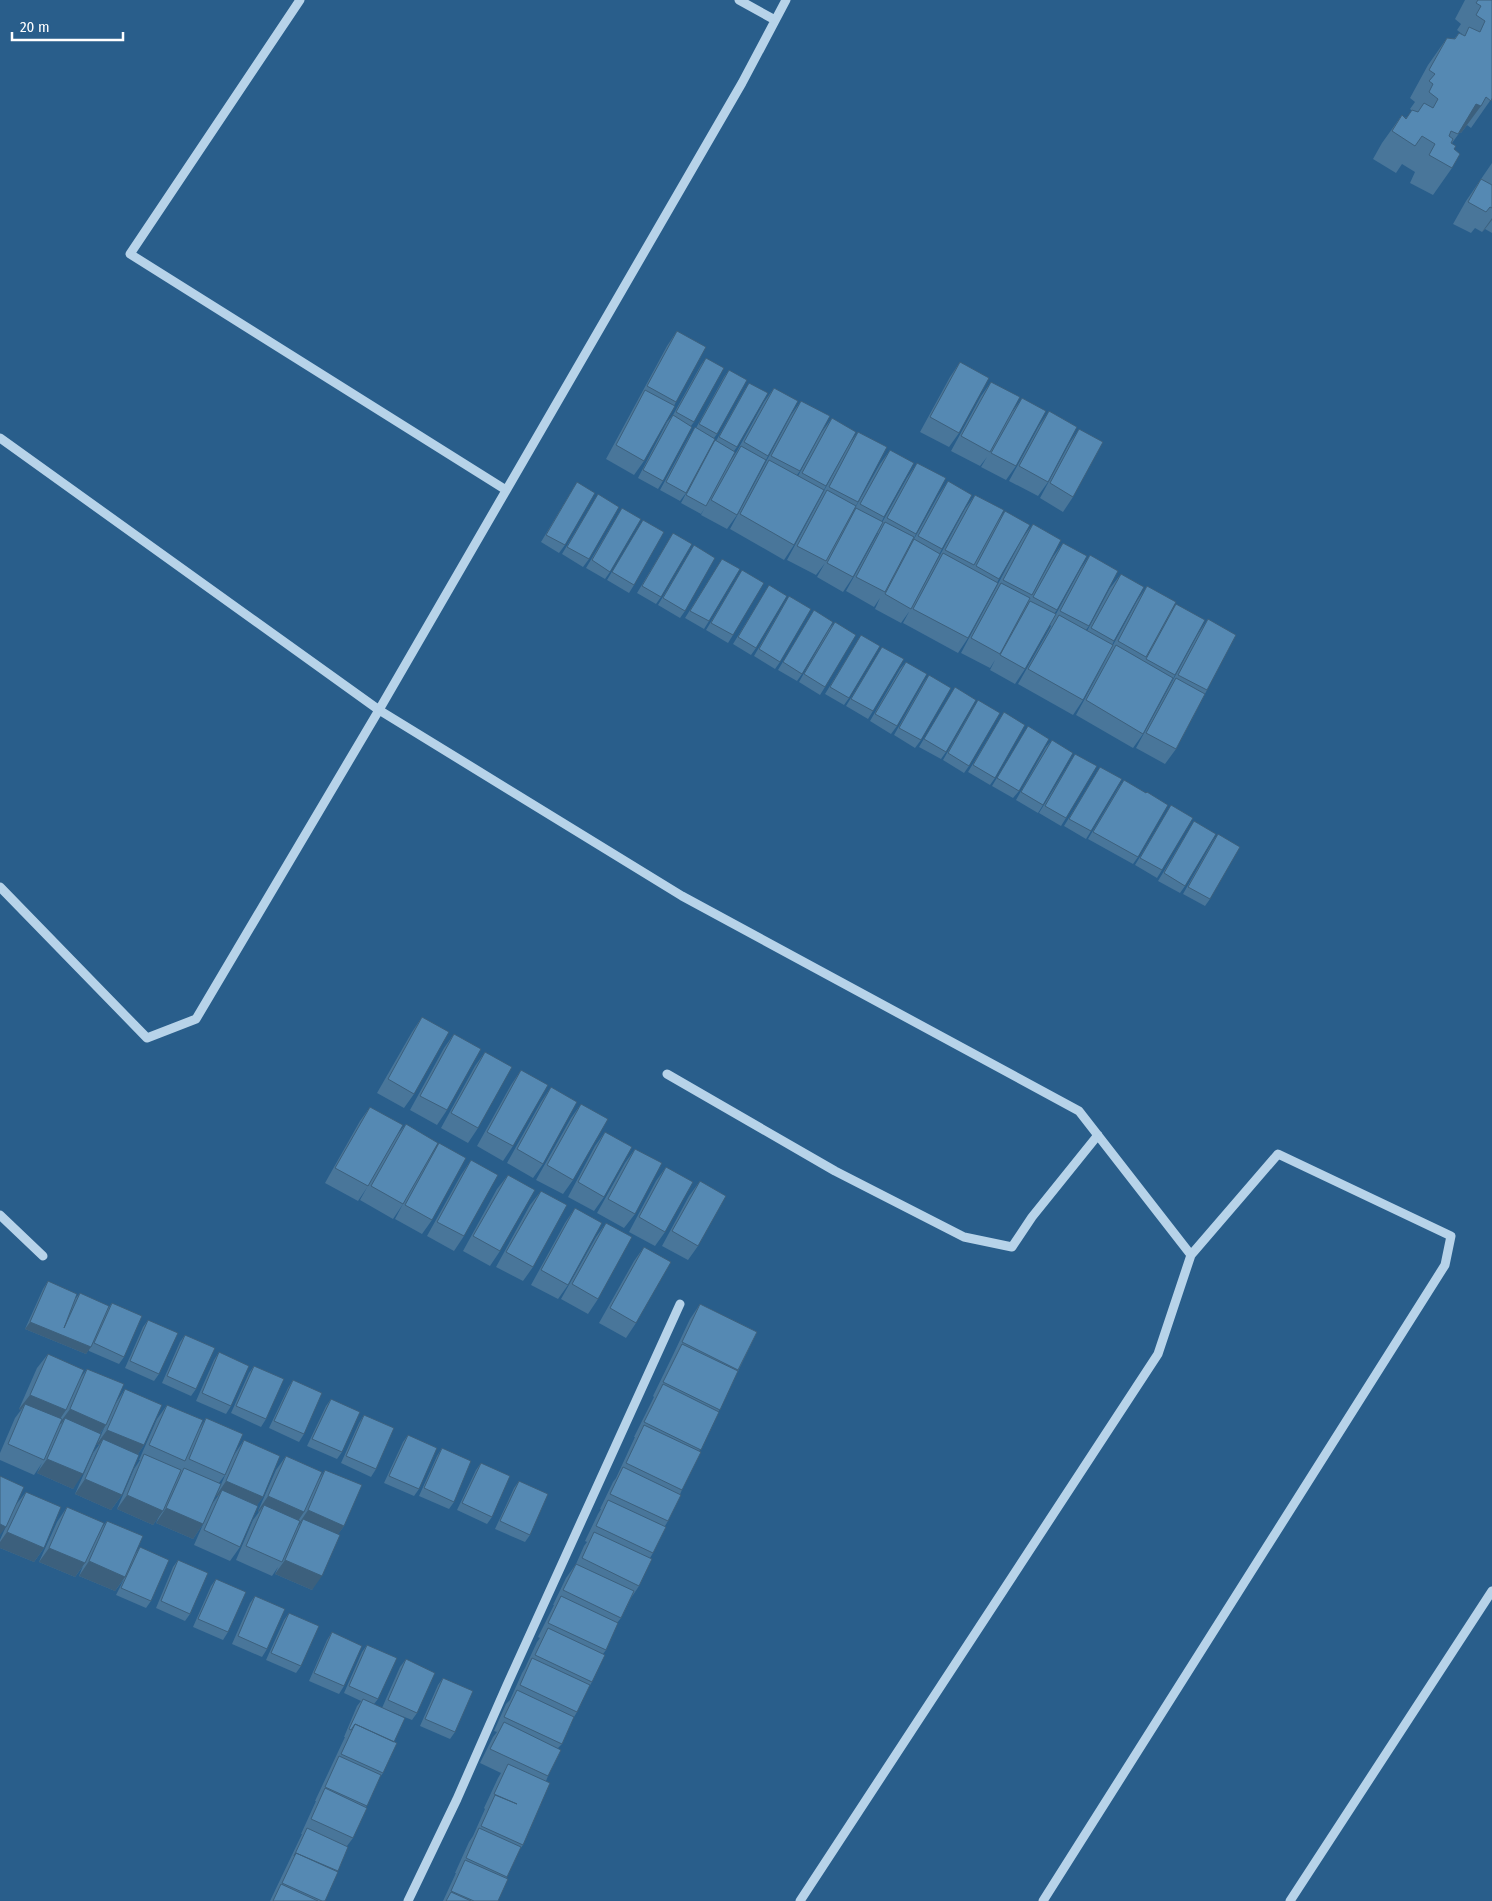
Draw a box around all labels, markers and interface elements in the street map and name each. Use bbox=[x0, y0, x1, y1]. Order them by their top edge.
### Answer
scale bar bbox=[12, 10, 124, 42]
text: 20 m bbox=[20, 18, 50, 36]

